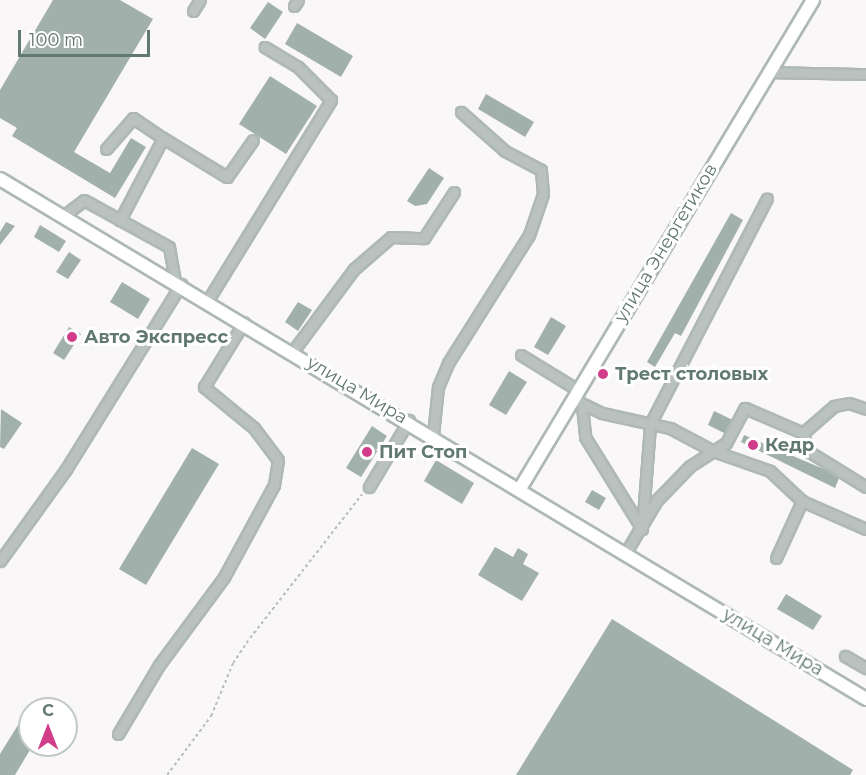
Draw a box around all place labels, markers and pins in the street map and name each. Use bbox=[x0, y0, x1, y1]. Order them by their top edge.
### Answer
place label: Авто Экспресс bbox=[84, 326, 228, 348]
marker: Авто Экспресс bbox=[65, 330, 79, 344]
place label: Трест столовых bbox=[615, 363, 768, 385]
marker: Трест столовых bbox=[596, 367, 610, 381]
place label: Кедр bbox=[765, 434, 814, 456]
marker: Кедр bbox=[746, 438, 760, 452]
place label: Пит Стоп bbox=[379, 441, 467, 463]
marker: Пит Стоп bbox=[360, 445, 374, 459]

